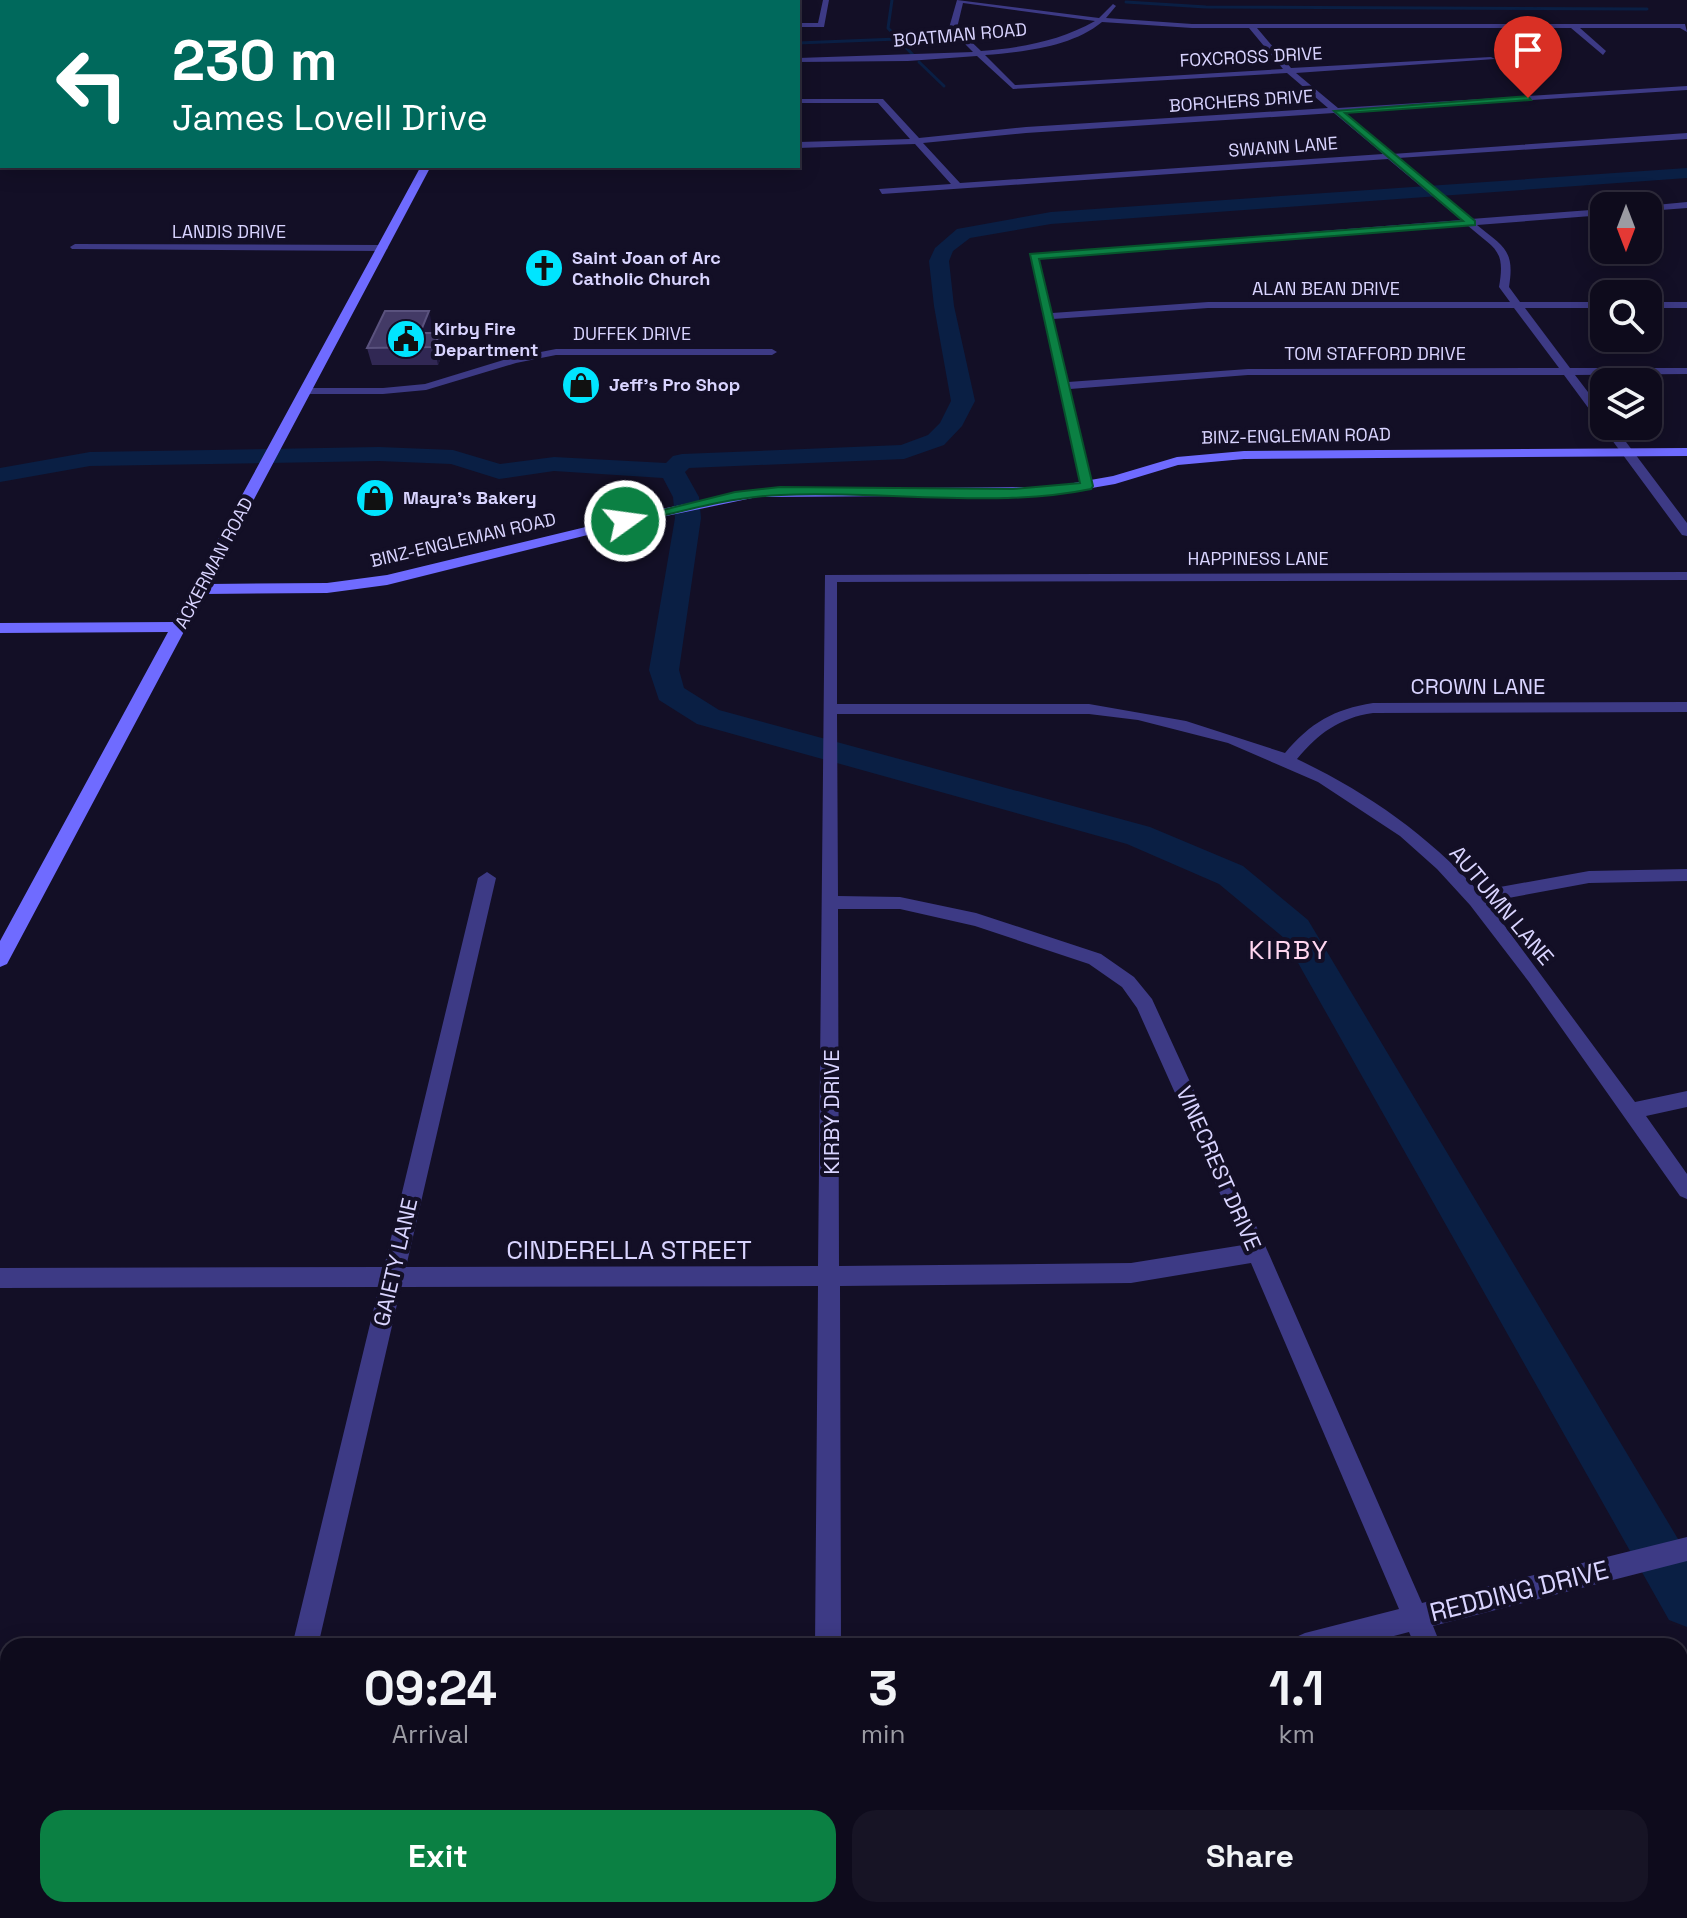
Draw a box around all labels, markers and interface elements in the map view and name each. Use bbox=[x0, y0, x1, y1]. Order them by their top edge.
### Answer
pin bbox=[1494, 16, 1562, 98]
street label: BOATMAN ROAD bbox=[892, 17, 1028, 52]
text: 230 m bbox=[172, 25, 338, 96]
icon: arrive bbox=[1506, 28, 1550, 72]
icon: left bbox=[40, 32, 144, 136]
street label: FOXCROSS DRIVE bbox=[1179, 41, 1323, 72]
street label: BORCHERS DRIVE bbox=[1168, 84, 1314, 117]
text: James Lovell Drive bbox=[172, 95, 488, 141]
street label: SWANN LANE bbox=[1228, 131, 1338, 162]
north arrow bbox=[1590, 192, 1662, 264]
map controls bbox=[1590, 192, 1662, 440]
street label: LANDIS DRIVE bbox=[172, 220, 286, 243]
place label: Saint Joan of Arc Catholic Church bbox=[572, 246, 721, 290]
church icon: Saint Joan of Arc Catholic Church bbox=[523, 247, 565, 289]
street label: ALAN BEAN DRIVE bbox=[1252, 277, 1400, 300]
button: search bbox=[1590, 280, 1662, 352]
place label: Kirby Fire Department bbox=[434, 317, 538, 361]
public building icon: Kirby Fire Department bbox=[385, 318, 427, 360]
street label: DUFFEK DRIVE bbox=[573, 322, 691, 345]
street label: TOM STAFFORD DRIVE bbox=[1284, 342, 1466, 365]
shop icon: Jeff’s Pro Shop bbox=[560, 364, 602, 406]
button: layers bbox=[1590, 368, 1662, 440]
place label: Jeff’s Pro Shop bbox=[609, 373, 740, 396]
street label: BINZ-ENGLEMAN ROAD bbox=[1201, 422, 1391, 449]
shop icon: Mayra's Bakery bbox=[354, 477, 396, 519]
position arrow bbox=[583, 479, 667, 563]
place label: Mayra's Bakery bbox=[403, 486, 537, 509]
street label: ACKERMAN ROAD bbox=[169, 493, 258, 632]
street label: BINZ-ENGLEMAN ROAD bbox=[368, 507, 558, 572]
street label: HAPPINESS LANE bbox=[1187, 547, 1329, 570]
street label: CROWN LANE bbox=[1411, 672, 1545, 700]
street label: AUTUMN LANE bbox=[1444, 839, 1560, 971]
district label: KIRBY bbox=[1248, 933, 1330, 967]
street label: KIRBY DRIVE bbox=[817, 1049, 845, 1175]
street label: VINECREST DRIVE bbox=[1170, 1081, 1268, 1255]
street label: GAIETY LANE bbox=[367, 1195, 423, 1329]
street label: CINDERELLA STREET bbox=[506, 1233, 752, 1267]
street label: REDDING DRIVE bbox=[1426, 1552, 1612, 1630]
text: 09:24 bbox=[364, 1658, 497, 1719]
text: 3 bbox=[868, 1658, 898, 1719]
text: 1.1 bbox=[1269, 1658, 1324, 1719]
text: Arrival bbox=[392, 1717, 469, 1751]
text: min bbox=[861, 1717, 905, 1751]
text: km bbox=[1279, 1717, 1315, 1751]
button: Exit bbox=[40, 1810, 836, 1902]
button: Share bbox=[852, 1810, 1648, 1902]

